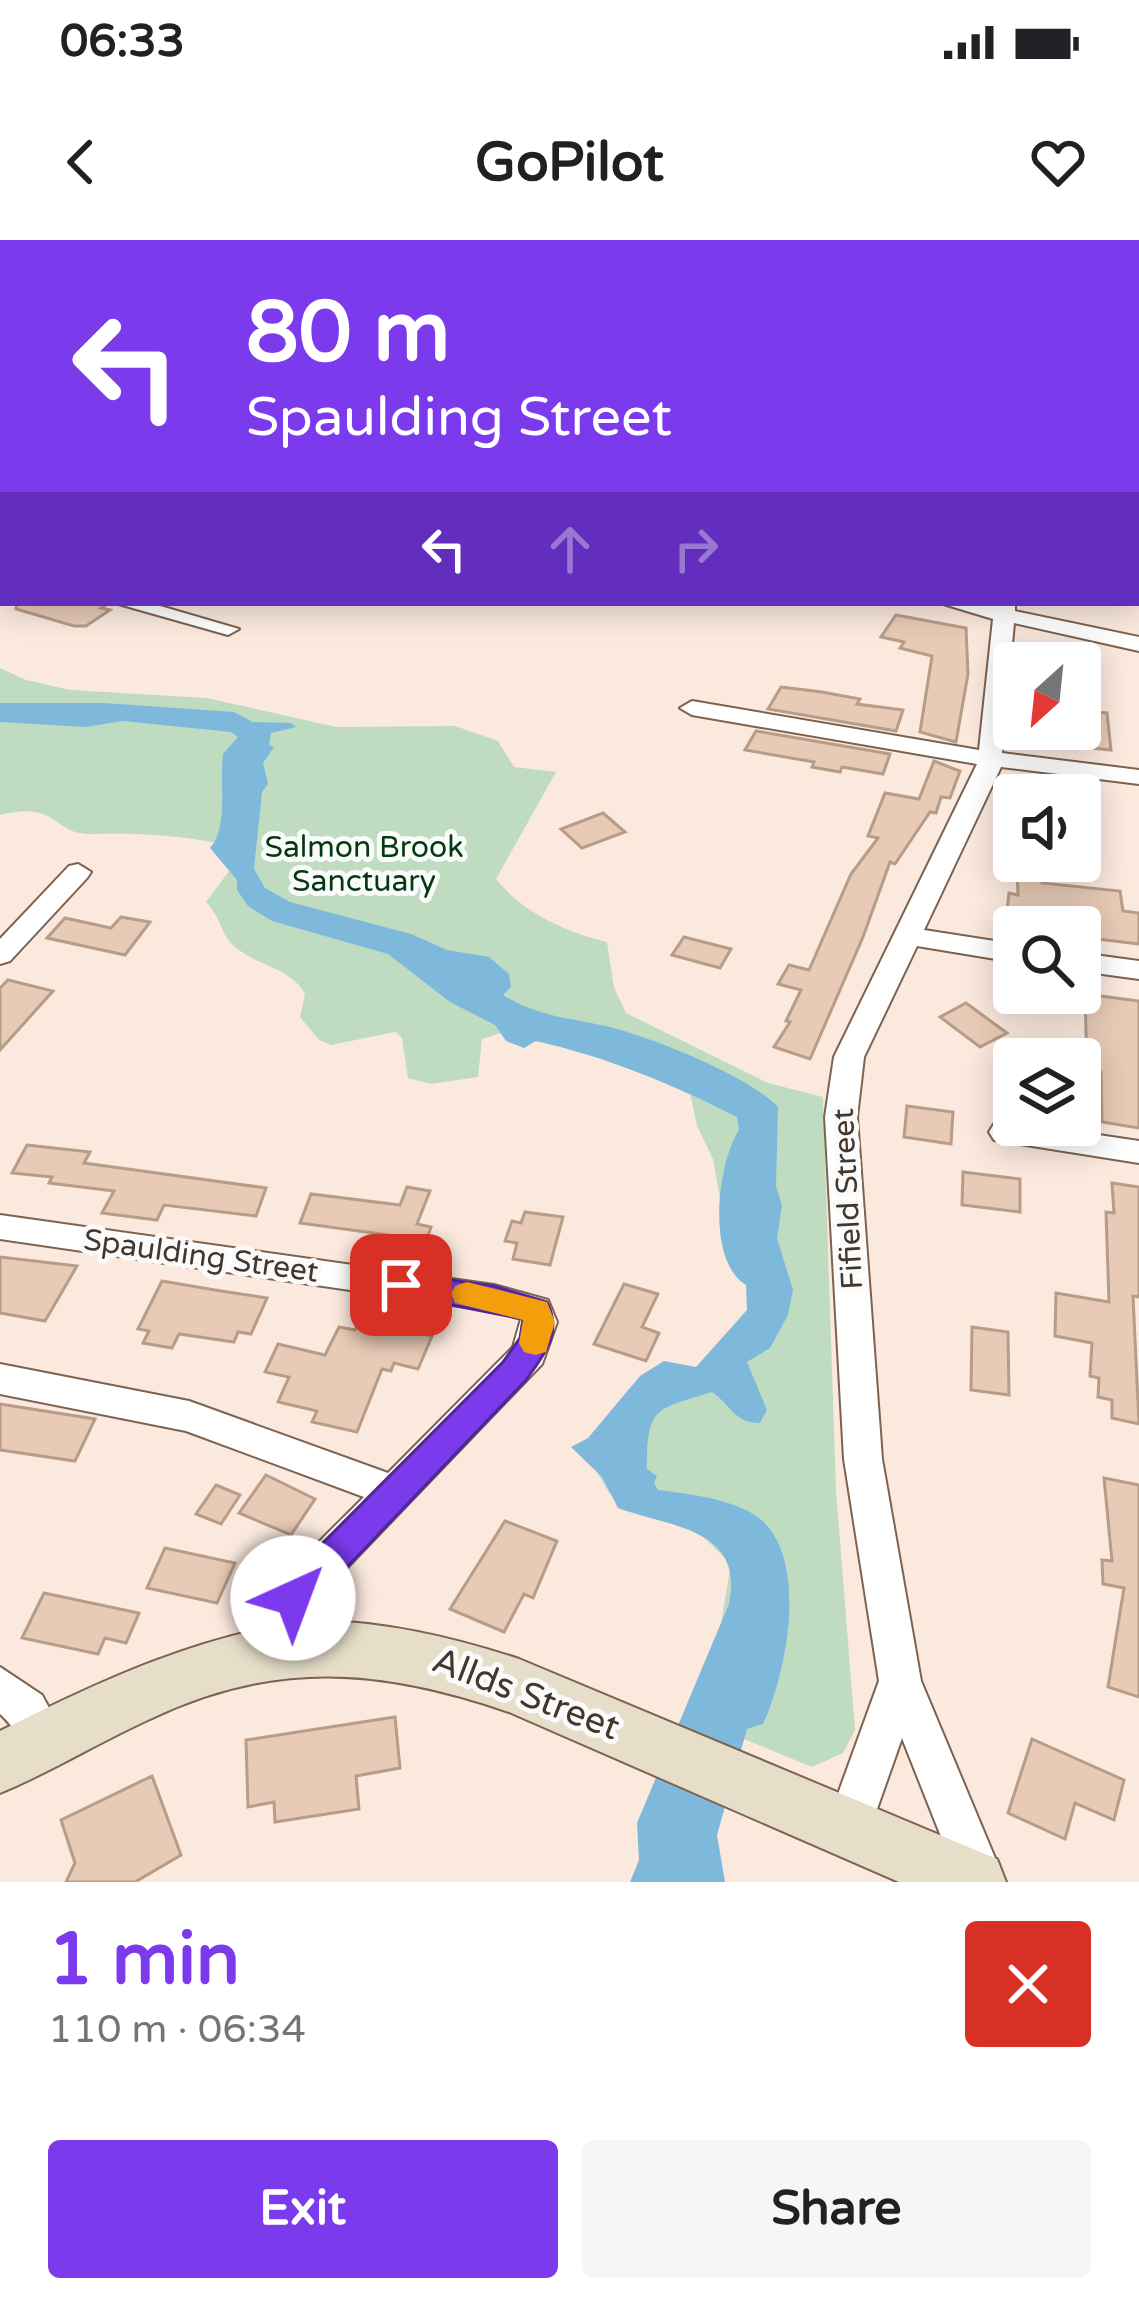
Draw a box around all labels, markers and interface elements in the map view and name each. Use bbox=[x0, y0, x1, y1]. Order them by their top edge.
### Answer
text: 06:33 bbox=[60, 15, 185, 69]
icon: back bbox=[48, 129, 114, 195]
icon: heart bbox=[1025, 129, 1091, 195]
text: GoPilot bbox=[475, 130, 664, 195]
text: 80 m bbox=[246, 283, 450, 384]
icon: left bbox=[48, 288, 204, 444]
text: Spaulding Street bbox=[246, 385, 672, 450]
icon: left bbox=[411, 516, 477, 582]
icon: ahead bbox=[537, 516, 603, 582]
icon: right bbox=[663, 516, 729, 582]
north arrow bbox=[993, 642, 1101, 750]
map controls bbox=[993, 642, 1101, 1146]
button: sound bbox=[993, 774, 1101, 882]
park label: Salmon Brook Sanctuary bbox=[264, 829, 464, 900]
button: search bbox=[993, 906, 1101, 1014]
button: layers bbox=[993, 1038, 1101, 1146]
street label: Fifield Street bbox=[825, 1107, 871, 1291]
street label: Spaulding Street bbox=[81, 1221, 321, 1291]
pin bbox=[350, 1234, 452, 1336]
icon: arrive bbox=[368, 1252, 434, 1318]
position arrow bbox=[230, 1535, 356, 1661]
street label: Allds Street bbox=[426, 1639, 626, 1749]
text: 1 min bbox=[48, 1917, 240, 2004]
button: close bbox=[965, 1921, 1091, 2047]
text: 110 m · 06:34 bbox=[48, 2006, 306, 2053]
button: Exit bbox=[48, 2140, 558, 2278]
button: Share bbox=[582, 2140, 1091, 2278]

